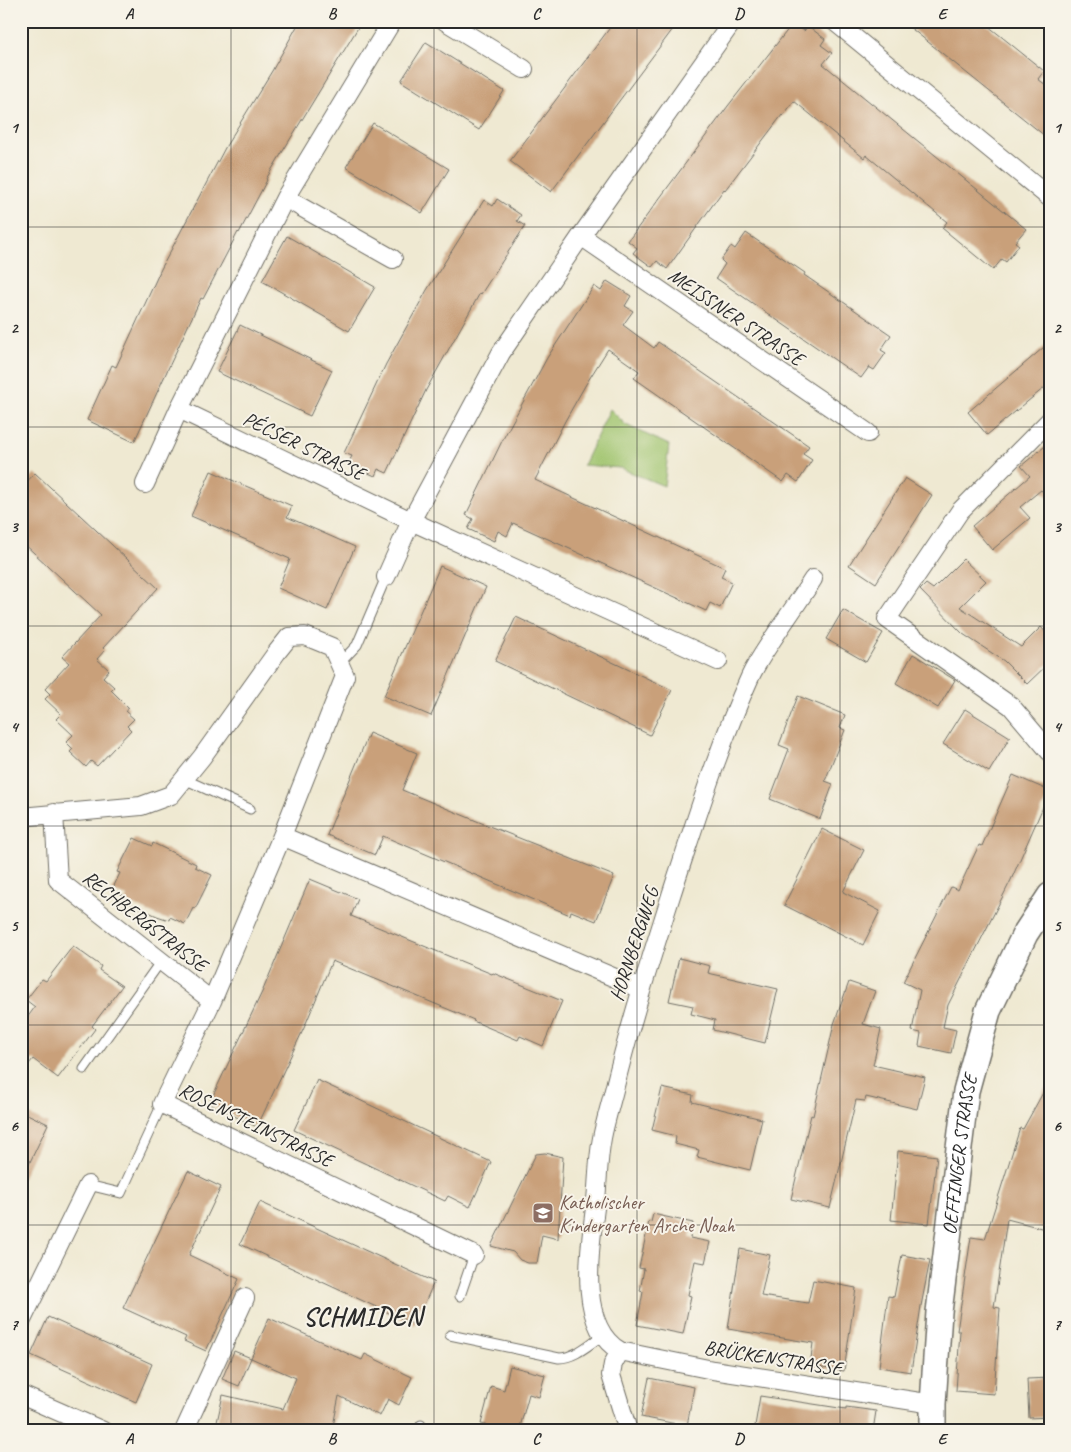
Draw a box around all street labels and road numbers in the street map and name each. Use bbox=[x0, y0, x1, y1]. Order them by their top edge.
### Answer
street label: MEISSNER STRASSE bbox=[664, 263, 811, 373]
street label: PÉCSER STRASSE bbox=[239, 406, 372, 488]
street label: RECHBERGSTRASSE bbox=[78, 865, 214, 979]
street label: HORNBERGWEG bbox=[604, 882, 665, 1004]
street label: OEFFINGER STRASSE bbox=[936, 1068, 983, 1236]
street label: ROSENSTEINSTRASSE bbox=[175, 1077, 340, 1174]
street label: BRÜCKENSTRASSE bbox=[702, 1335, 847, 1382]

